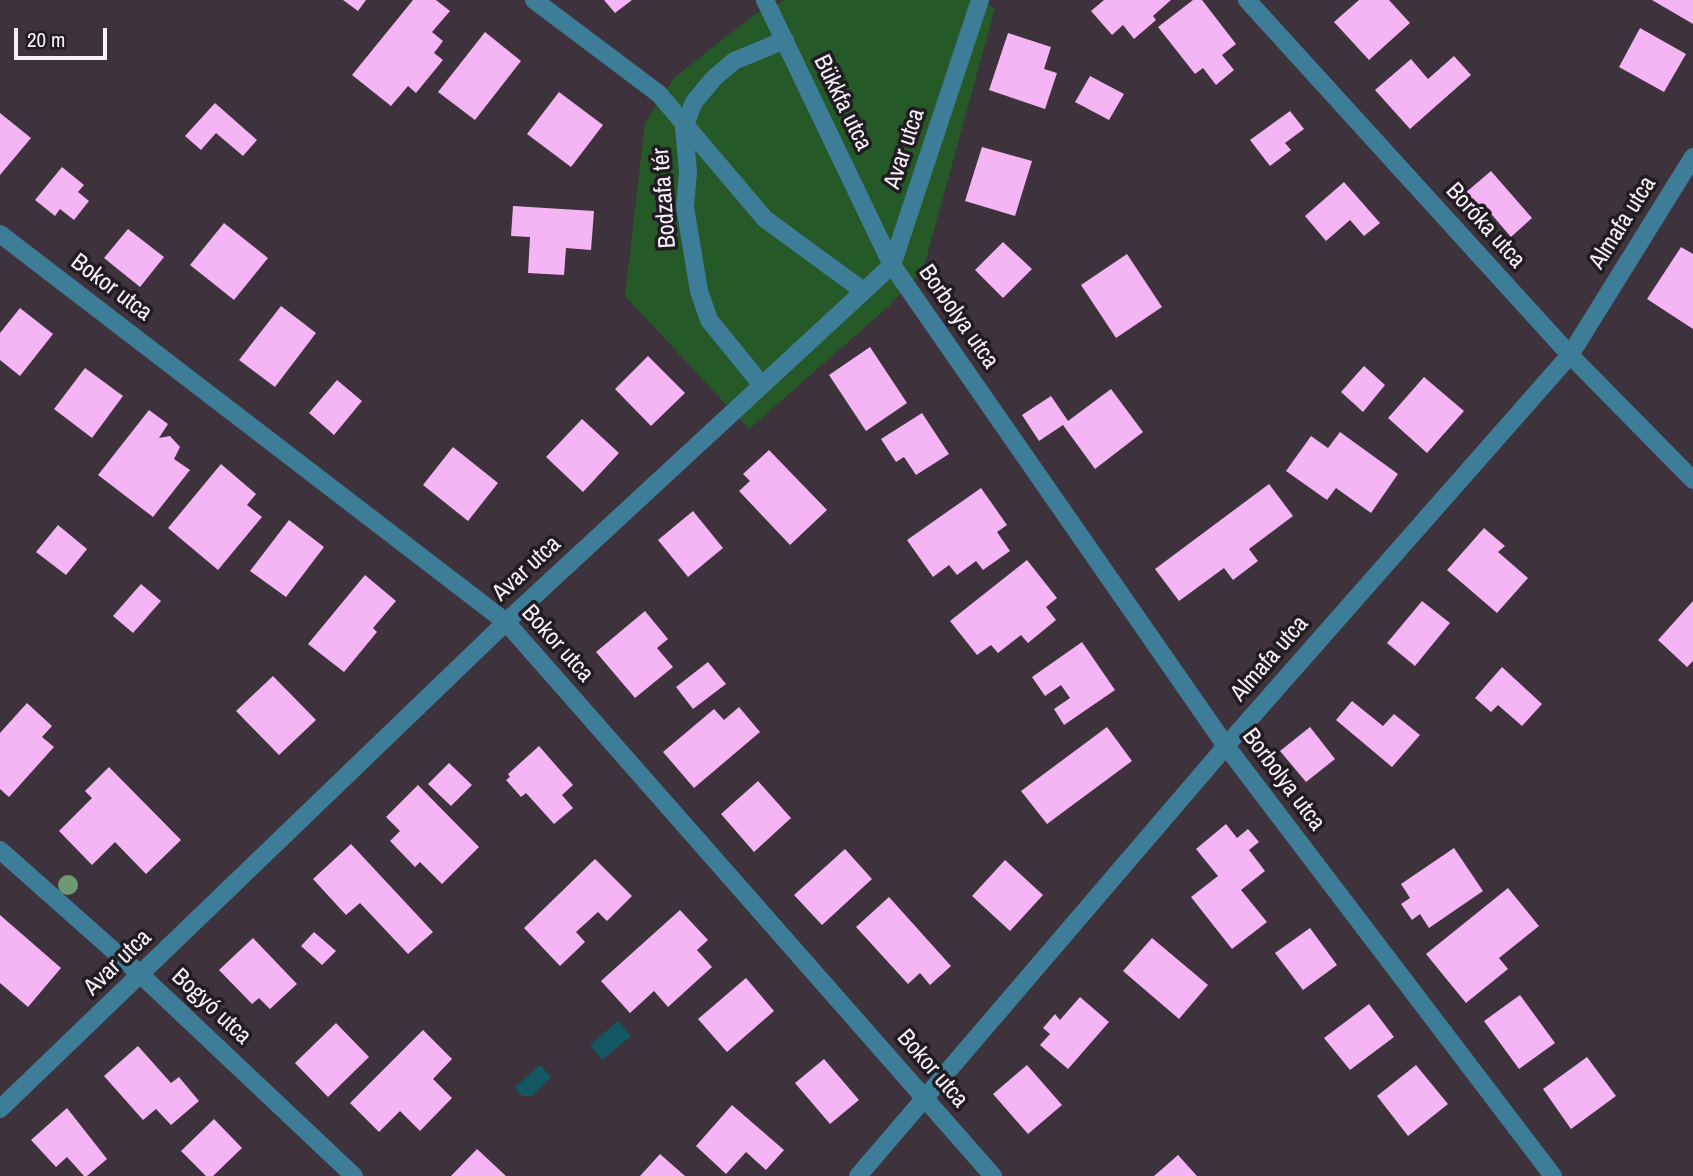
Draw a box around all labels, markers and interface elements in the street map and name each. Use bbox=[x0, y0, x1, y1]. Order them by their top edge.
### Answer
scale bar bbox=[18, 14, 110, 58]
text: 20 m bbox=[27, 25, 65, 54]
street label: Bükkfa utca bbox=[807, 50, 877, 156]
street label: Avar utca bbox=[879, 105, 931, 193]
street label: Bodzafa tér bbox=[647, 147, 683, 249]
street label: Almafa utca bbox=[1583, 171, 1663, 275]
street label: Boróka utca bbox=[1439, 177, 1531, 275]
street label: Bokor utca bbox=[65, 248, 157, 328]
street label: Borbolya utca bbox=[912, 259, 1004, 375]
street label: Avar utca bbox=[487, 530, 567, 608]
street label: Bokor utca bbox=[515, 599, 599, 689]
street label: Almafa utca bbox=[1225, 610, 1315, 708]
street label: Borbolya utca bbox=[1235, 723, 1331, 837]
street label: Avar utca bbox=[78, 924, 158, 1002]
street label: Bogyó utca bbox=[165, 963, 257, 1051]
street label: Bokor utca bbox=[890, 1024, 974, 1114]

